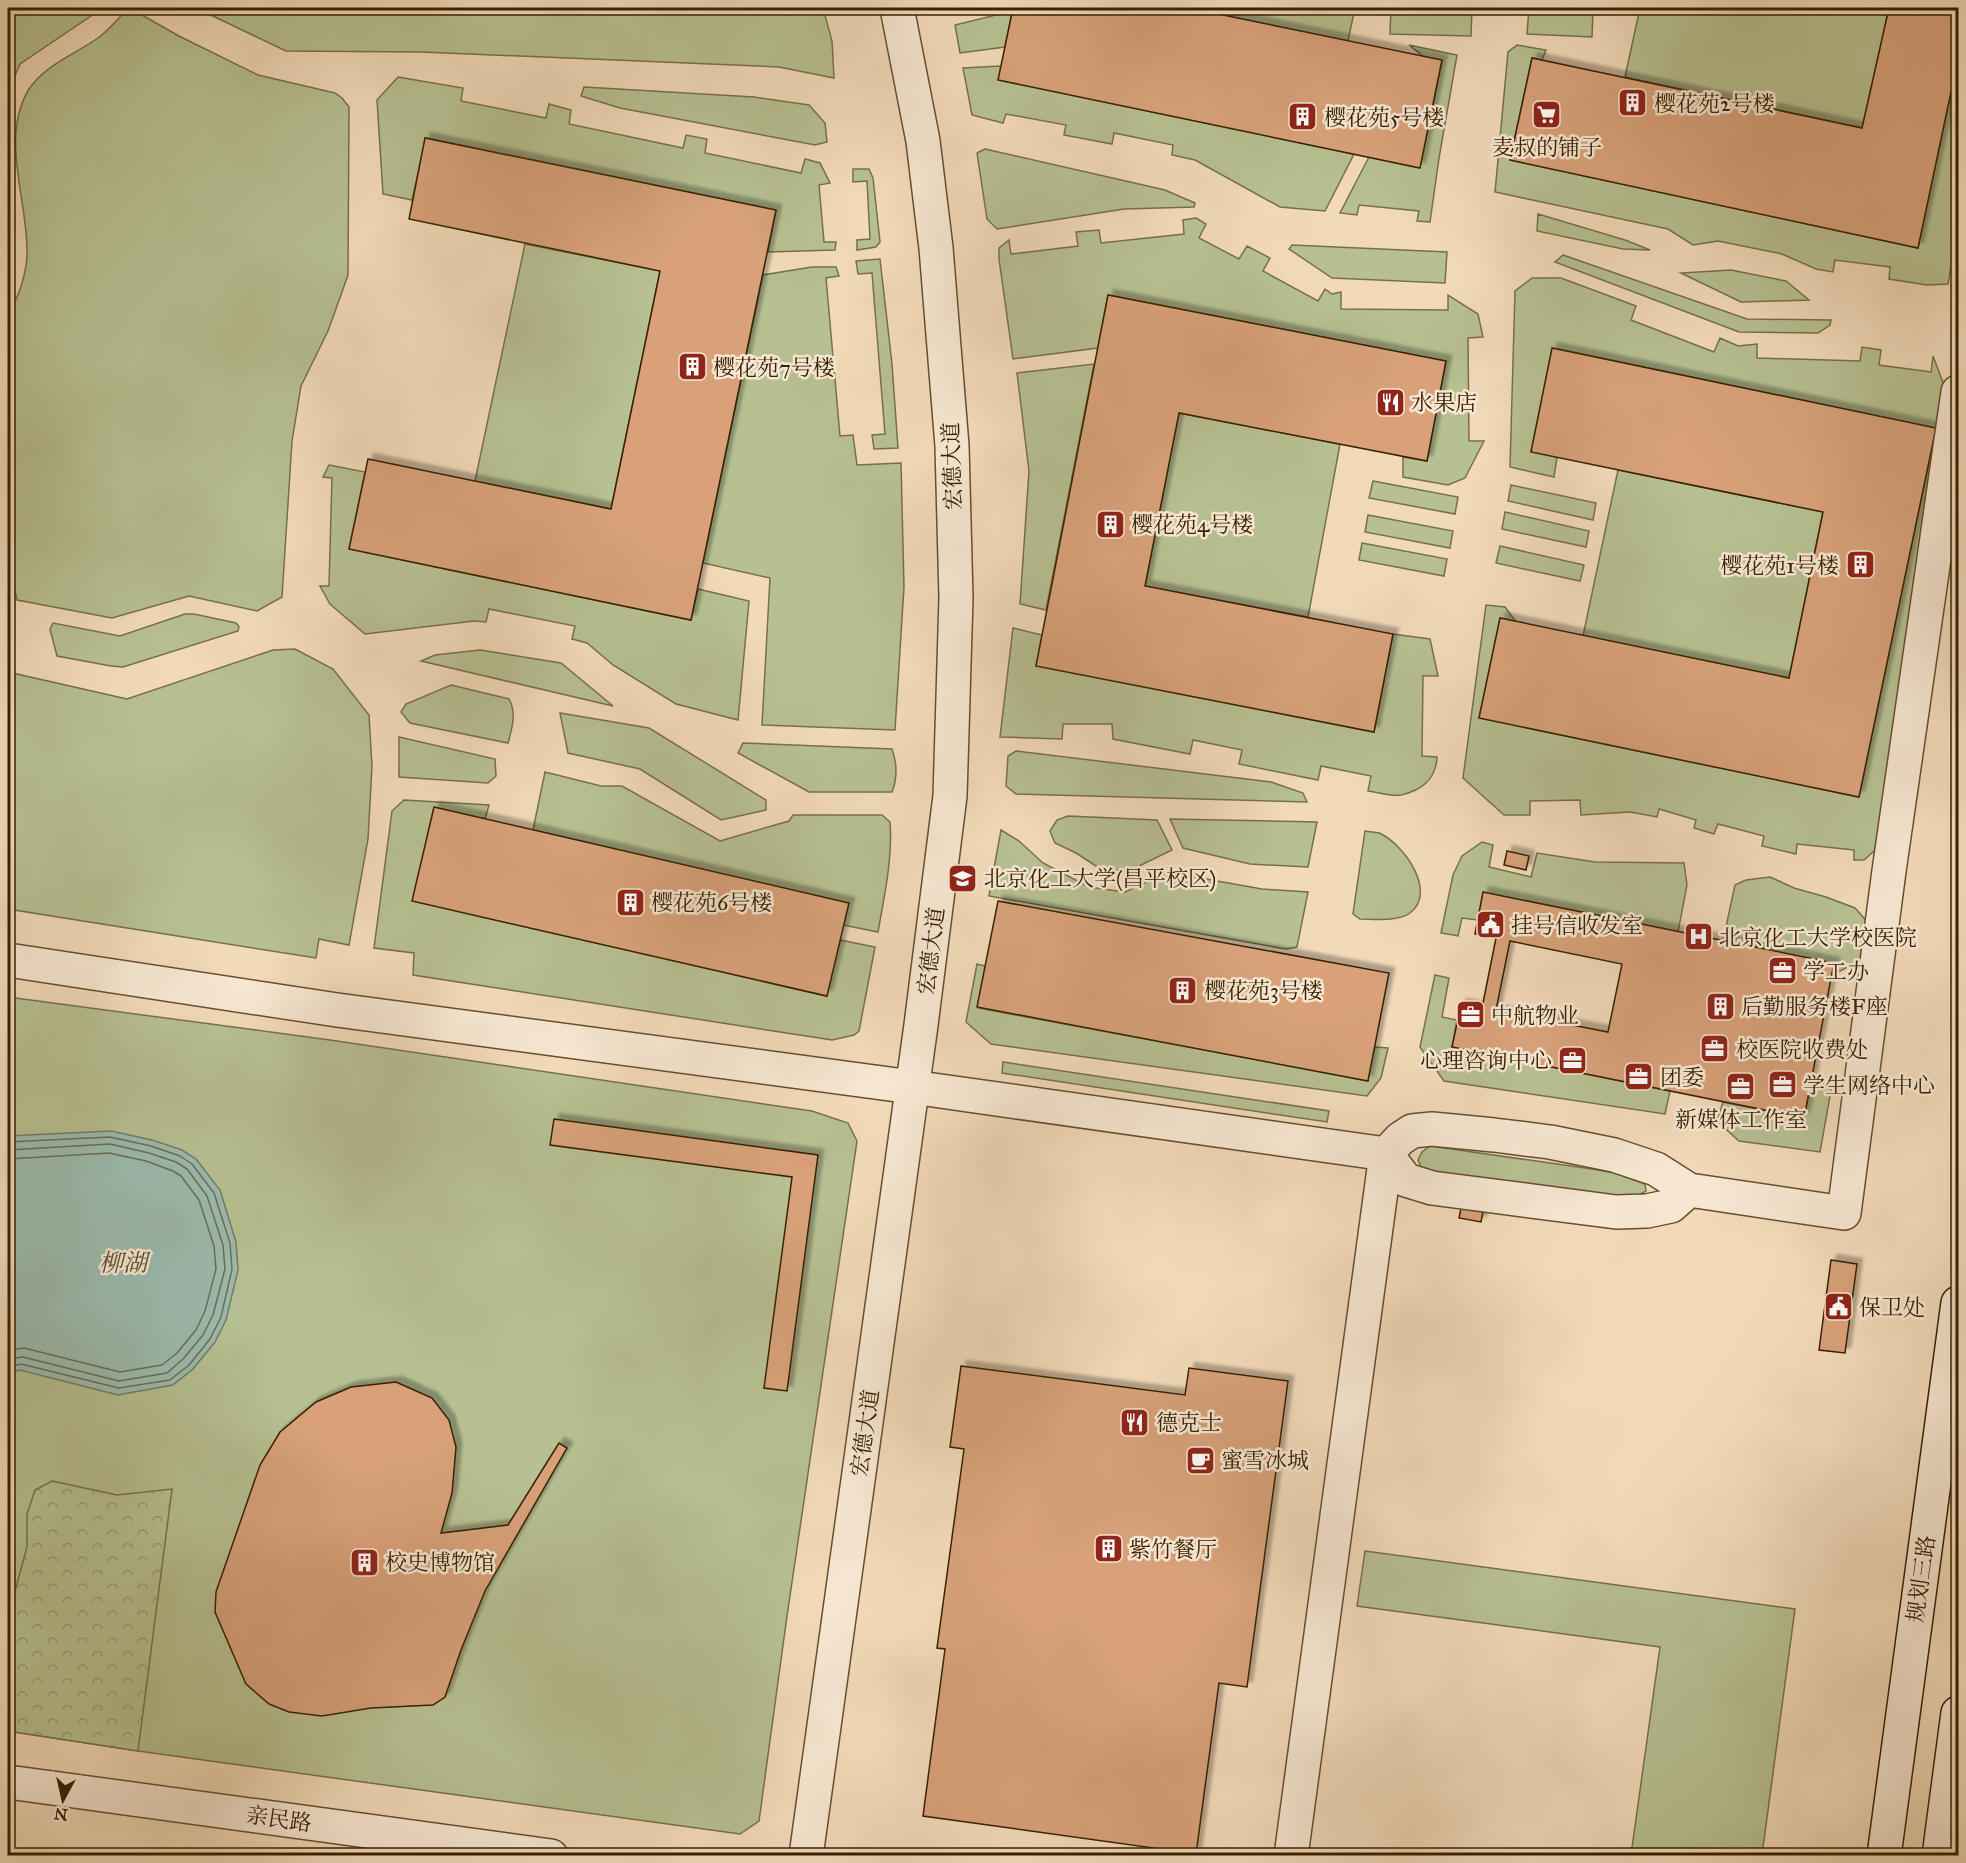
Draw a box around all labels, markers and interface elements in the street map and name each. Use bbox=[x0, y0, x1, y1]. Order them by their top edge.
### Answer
building icon: 樱花苑2号楼 bbox=[1617, 87, 1649, 119]
place label: 樱花苑2号楼 bbox=[1654, 90, 1775, 117]
supermarket icon: 麦叔的铺子 bbox=[1531, 99, 1563, 131]
building icon: 樱花苑5号楼 bbox=[1287, 101, 1319, 133]
place label: 樱花苑5号楼 bbox=[1324, 104, 1444, 131]
place label: 麦叔的铺子 bbox=[1492, 134, 1602, 161]
building icon: 樱花苑7号楼 bbox=[676, 351, 708, 383]
place label: 樱花苑7号楼 bbox=[713, 354, 835, 381]
restaurant icon: 水果店 bbox=[1374, 386, 1406, 418]
place label: 水果店 bbox=[1411, 389, 1477, 416]
street label: 宏德大道 bbox=[937, 422, 967, 510]
building icon: 樱花苑4号楼 bbox=[1094, 508, 1126, 540]
place label: 樱花苑4号楼 bbox=[1131, 511, 1253, 538]
building icon: 樱花苑1号楼 bbox=[1844, 549, 1876, 581]
place label: 樱花苑1号楼 bbox=[1720, 552, 1839, 579]
school or university icon: 北京化工大学(昌平校区) bbox=[947, 862, 979, 894]
place label: 北京化工大学(昌平校区) bbox=[984, 865, 1216, 892]
building icon: 樱花苑6号楼 bbox=[614, 886, 646, 918]
place label: 樱花苑6号楼 bbox=[651, 889, 772, 916]
street label: 宏德大道 bbox=[912, 906, 950, 996]
public building icon: 挂号信收发室 bbox=[1474, 909, 1506, 941]
place label: 挂号信收发室 bbox=[1511, 912, 1643, 939]
hospital icon: 北京化工大学校医院 bbox=[1682, 921, 1714, 953]
place label: 北京化工大学校医院 bbox=[1719, 924, 1917, 951]
office icon: 学工办 bbox=[1766, 955, 1798, 987]
place label: 学工办 bbox=[1803, 958, 1869, 985]
building icon: 樱花苑3号楼 bbox=[1167, 974, 1199, 1006]
place label: 樱花苑3号楼 bbox=[1204, 977, 1323, 1004]
building icon: 后勤服务楼F座 bbox=[1704, 990, 1736, 1022]
place label: 后勤服务楼F座 bbox=[1741, 993, 1887, 1020]
office icon: 中航物业 bbox=[1454, 999, 1486, 1031]
place label: 中航物业 bbox=[1491, 1002, 1579, 1029]
office icon: 校医院收费处 bbox=[1699, 1033, 1731, 1065]
place label: 校医院收费处 bbox=[1736, 1036, 1868, 1063]
office icon: 心理咨询中心 bbox=[1557, 1044, 1589, 1076]
place label: 心理咨询中心 bbox=[1420, 1047, 1552, 1074]
office icon: 团委 bbox=[1623, 1061, 1655, 1093]
place label: 团委 bbox=[1660, 1064, 1704, 1091]
office icon: 学生网络中心 bbox=[1766, 1069, 1798, 1101]
office icon: 新媒体工作室 bbox=[1725, 1071, 1757, 1103]
place label: 学生网络中心 bbox=[1803, 1072, 1935, 1099]
place label: 新媒体工作室 bbox=[1675, 1106, 1807, 1133]
water label: 柳湖 bbox=[99, 1248, 151, 1278]
public building icon: 保卫处 bbox=[1822, 1291, 1854, 1323]
place label: 保卫处 bbox=[1859, 1294, 1925, 1321]
street label: 宏德大道 bbox=[846, 1388, 884, 1478]
restaurant icon: 德克士 bbox=[1119, 1406, 1151, 1438]
place label: 德克士 bbox=[1156, 1409, 1222, 1436]
cafe icon: 蜜雪冰城 bbox=[1184, 1444, 1216, 1476]
place label: 蜜雪冰城 bbox=[1221, 1447, 1309, 1474]
building icon: 紫竹餐厅 bbox=[1092, 1533, 1124, 1565]
street label: 规划三路 bbox=[1902, 1534, 1940, 1624]
place label: 紫竹餐厅 bbox=[1129, 1536, 1217, 1563]
building icon: 校史博物馆 bbox=[348, 1546, 380, 1578]
place label: 校史博物馆 bbox=[385, 1549, 495, 1576]
north arrow bbox=[33, 1770, 93, 1830]
street label: 亲民路 bbox=[244, 1801, 314, 1837]
text: N bbox=[53, 1804, 69, 1825]

